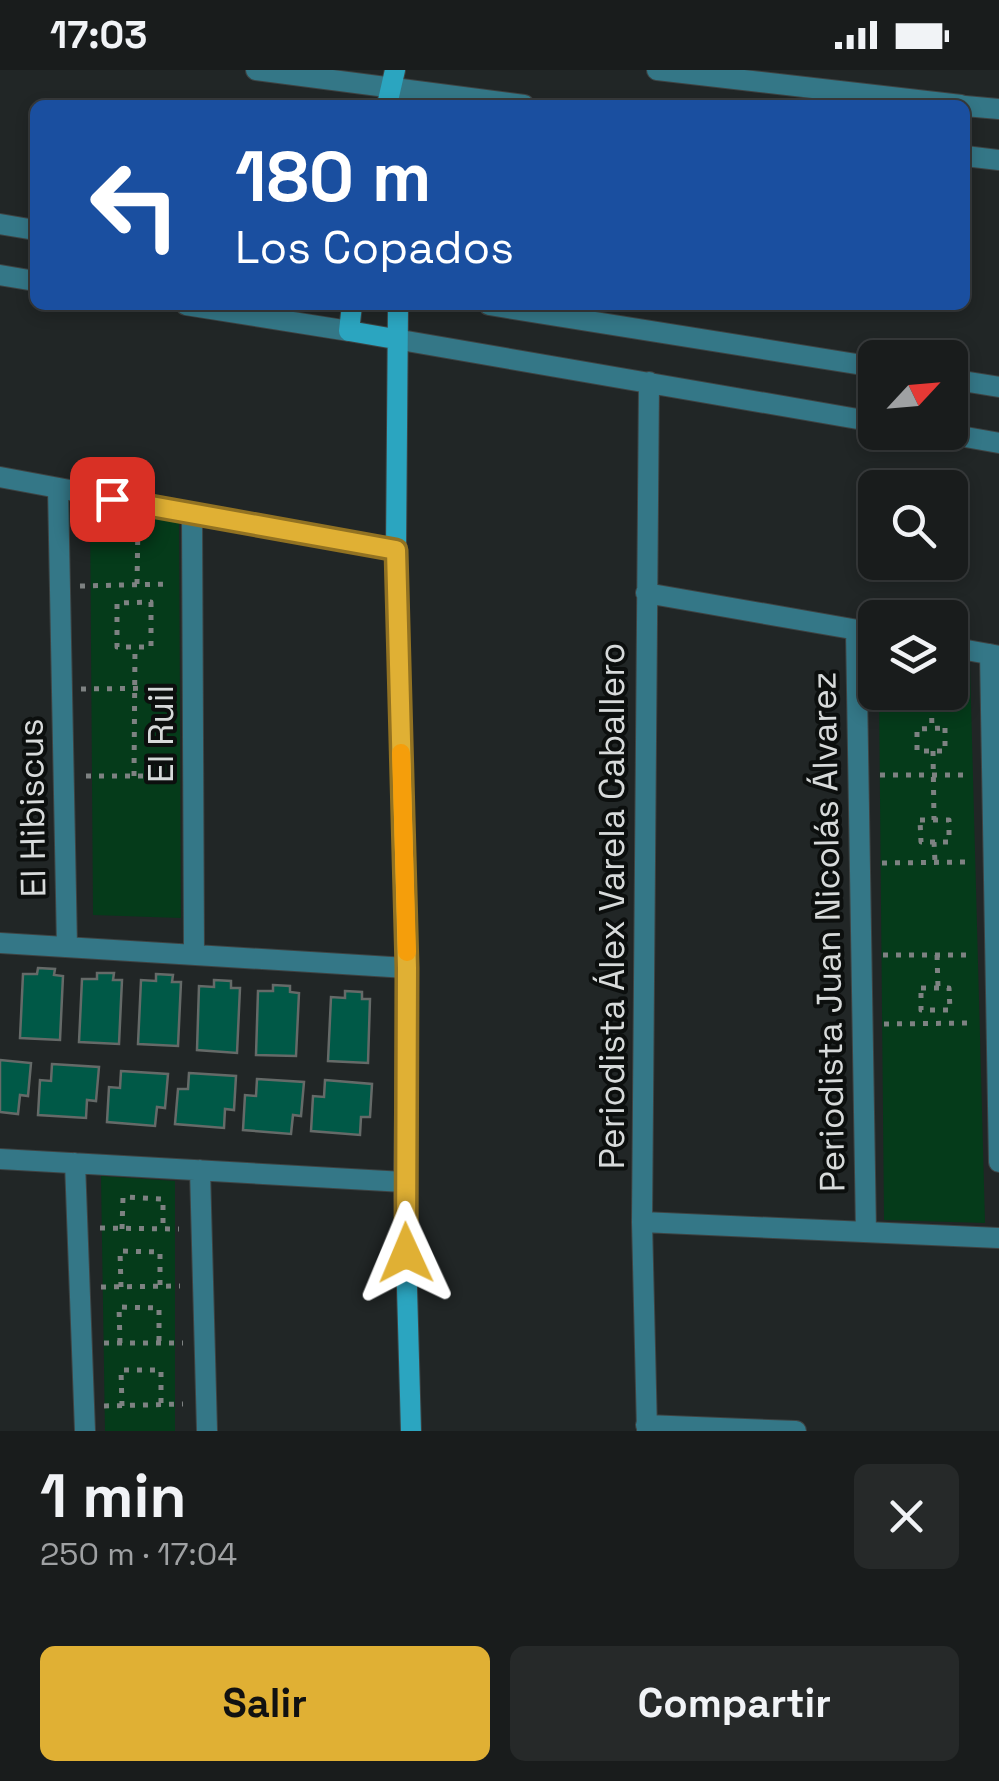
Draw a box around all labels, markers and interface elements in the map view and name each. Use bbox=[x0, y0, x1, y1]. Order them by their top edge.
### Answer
text: 17:03 bbox=[50, 11, 147, 59]
text: 180 m bbox=[235, 132, 432, 221]
icon: left bbox=[70, 140, 200, 270]
text: Los Copados bbox=[235, 219, 514, 276]
north arrow bbox=[858, 340, 968, 450]
map controls bbox=[858, 340, 968, 710]
pin bbox=[70, 457, 155, 542]
button: search bbox=[858, 470, 968, 580]
icon: arrive bbox=[85, 472, 140, 527]
button: layers bbox=[858, 600, 968, 710]
street label: Periodista Álex Varela Caballero bbox=[590, 643, 634, 1169]
street label: Periodista Juan Nicolás Álvarez bbox=[801, 671, 855, 1193]
street label: El Ruil bbox=[139, 685, 183, 783]
street label: El Hibiscus bbox=[8, 718, 56, 898]
position arrow bbox=[354, 1201, 458, 1305]
text: 1 min bbox=[40, 1458, 187, 1535]
button: close bbox=[854, 1464, 959, 1569]
text: 250 m · 17:04 bbox=[40, 1534, 237, 1574]
button: Salir bbox=[40, 1646, 490, 1761]
button: Compartir bbox=[510, 1646, 959, 1761]

